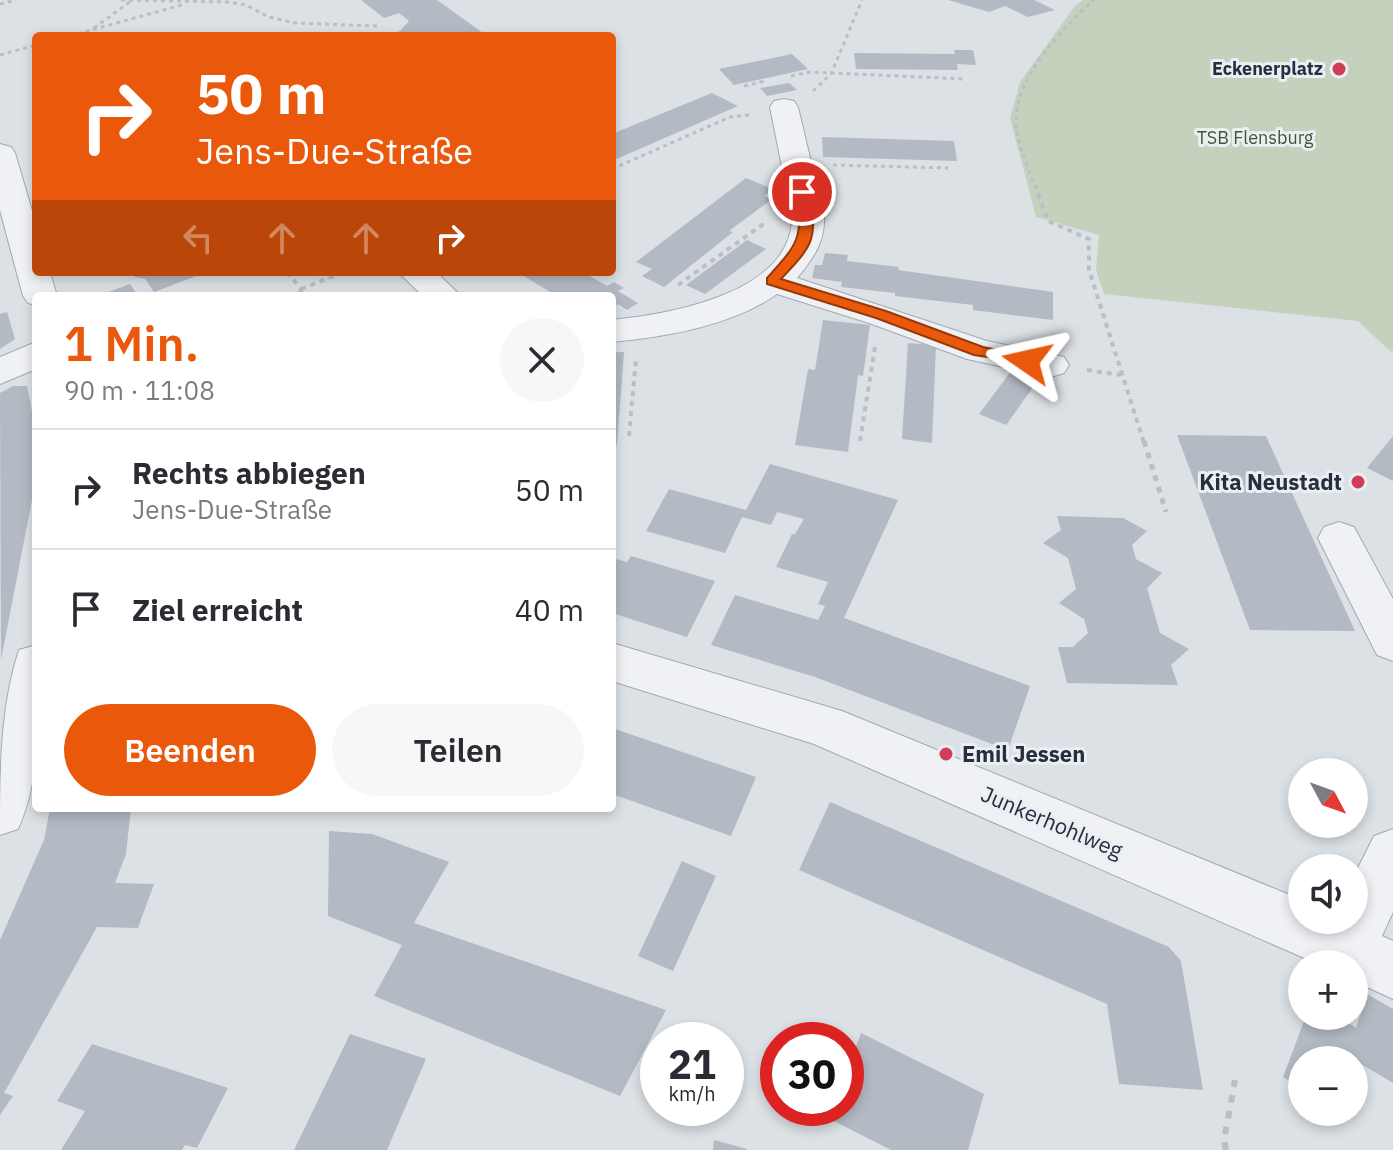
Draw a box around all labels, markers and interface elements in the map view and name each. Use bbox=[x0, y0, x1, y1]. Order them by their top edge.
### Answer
text: 50 m bbox=[196, 57, 326, 129]
place label: Eckenerplatz bbox=[1212, 57, 1323, 80]
marker: Eckenerplatz bbox=[1330, 60, 1348, 78]
icon: right bbox=[64, 64, 168, 168]
park label: TSB Flensburg bbox=[1197, 126, 1314, 149]
text: Jens-Due-Straße bbox=[196, 127, 473, 174]
pin bbox=[768, 158, 836, 226]
icon: arrive bbox=[780, 170, 824, 214]
icon: left bbox=[176, 216, 220, 260]
icon: ahead bbox=[260, 216, 304, 260]
icon: ahead bbox=[344, 216, 388, 260]
icon: right bbox=[428, 216, 472, 260]
text: 1 Min. bbox=[64, 312, 199, 374]
button: close bbox=[500, 318, 584, 402]
position arrow bbox=[985, 319, 1069, 403]
text: 90 m · 11:08 bbox=[64, 373, 215, 407]
text: Rechts abbiegen bbox=[132, 453, 366, 492]
icon: right bbox=[64, 467, 108, 511]
place label: Kita Neustadt bbox=[1199, 467, 1342, 496]
text: 50 m bbox=[515, 470, 584, 509]
marker: Kita Neustadt bbox=[1349, 473, 1367, 491]
text: Jens-Due-Straße bbox=[132, 492, 332, 526]
icon: arrive bbox=[64, 587, 108, 631]
text: Ziel erreicht bbox=[132, 590, 303, 629]
text: 40 m bbox=[515, 590, 584, 629]
button: Beenden bbox=[64, 704, 316, 796]
button: Teilen bbox=[332, 704, 584, 796]
place label: Emil Jessen bbox=[962, 739, 1085, 768]
marker: Emil Jessen bbox=[937, 745, 955, 763]
north arrow bbox=[1288, 758, 1368, 838]
map controls bbox=[1288, 758, 1368, 1126]
street label: Junkerhohlweg bbox=[977, 779, 1128, 865]
button: sound bbox=[1288, 854, 1368, 934]
button: + bbox=[1288, 950, 1368, 1030]
speed limit sign: 30 bbox=[760, 1022, 864, 1126]
text: 21 bbox=[668, 1038, 716, 1090]
button: − bbox=[1288, 1046, 1368, 1126]
text: km/h bbox=[668, 1080, 716, 1107]

